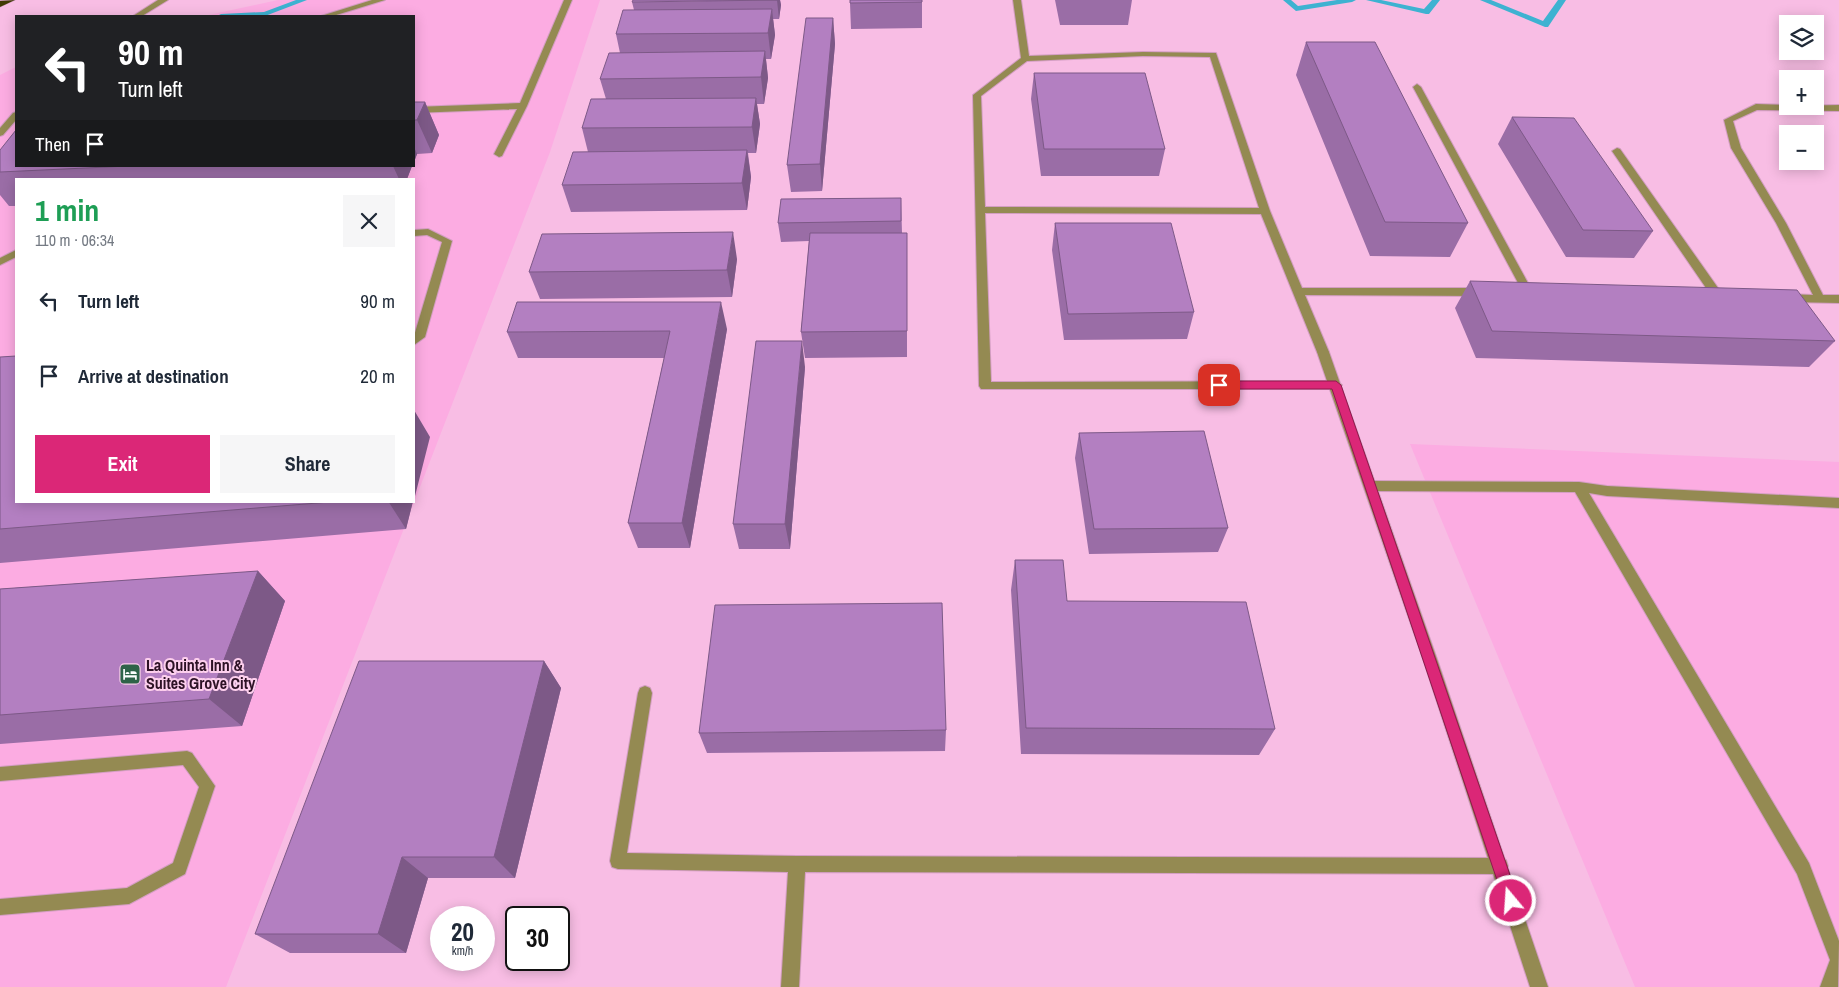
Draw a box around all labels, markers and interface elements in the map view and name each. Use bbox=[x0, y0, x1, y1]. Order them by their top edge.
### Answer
map controls bbox=[1779, 15, 1824, 170]
button: layers bbox=[1779, 15, 1824, 60]
text: 90 m bbox=[118, 29, 183, 76]
icon: left bbox=[35, 35, 100, 100]
button: + bbox=[1779, 70, 1824, 115]
text: Turn left bbox=[118, 74, 183, 104]
button: − bbox=[1779, 125, 1824, 170]
icon: arrive bbox=[81, 130, 109, 158]
text: Then bbox=[35, 131, 71, 157]
text: 1 min bbox=[35, 190, 99, 230]
button: close bbox=[343, 195, 395, 247]
text: 110 m · 06:34 bbox=[35, 229, 114, 251]
icon: left bbox=[35, 287, 63, 315]
text: Turn left bbox=[78, 288, 139, 314]
text: 90 m bbox=[360, 288, 395, 314]
icon: arrive bbox=[35, 362, 63, 390]
text: Arrive at destination bbox=[78, 363, 229, 389]
text: 20 m bbox=[360, 363, 395, 389]
pin bbox=[1198, 364, 1240, 406]
icon: arrive bbox=[1205, 371, 1233, 399]
button: Exit bbox=[35, 435, 210, 493]
button: Share bbox=[220, 435, 395, 493]
place label: La Quinta Inn & Suites Grove City bbox=[146, 654, 256, 694]
hotel icon: La Quinta Inn & Suites Grove City bbox=[118, 662, 142, 686]
position arrow bbox=[1484, 874, 1536, 926]
speed limit sign: 30 bbox=[505, 906, 570, 971]
text: 20 bbox=[451, 915, 474, 949]
text: km/h bbox=[452, 943, 473, 959]

